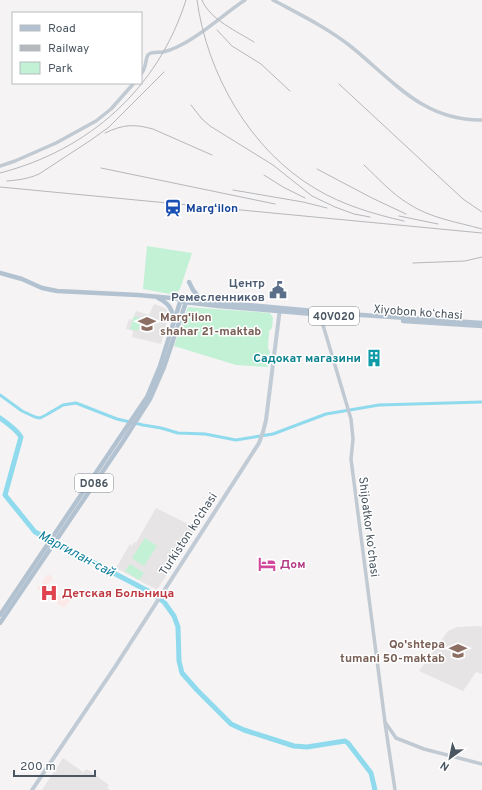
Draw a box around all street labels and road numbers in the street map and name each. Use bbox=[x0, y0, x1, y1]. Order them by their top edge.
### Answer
street label: Xiyobon koʻchasi bbox=[373, 302, 463, 324]
road number: 40V020 bbox=[309, 307, 359, 325]
road number: D086 bbox=[75, 474, 113, 492]
street label: Shijoatkor koʻchasi bbox=[354, 476, 382, 578]
street label: Turkiston ko’chasi bbox=[156, 490, 222, 579]

